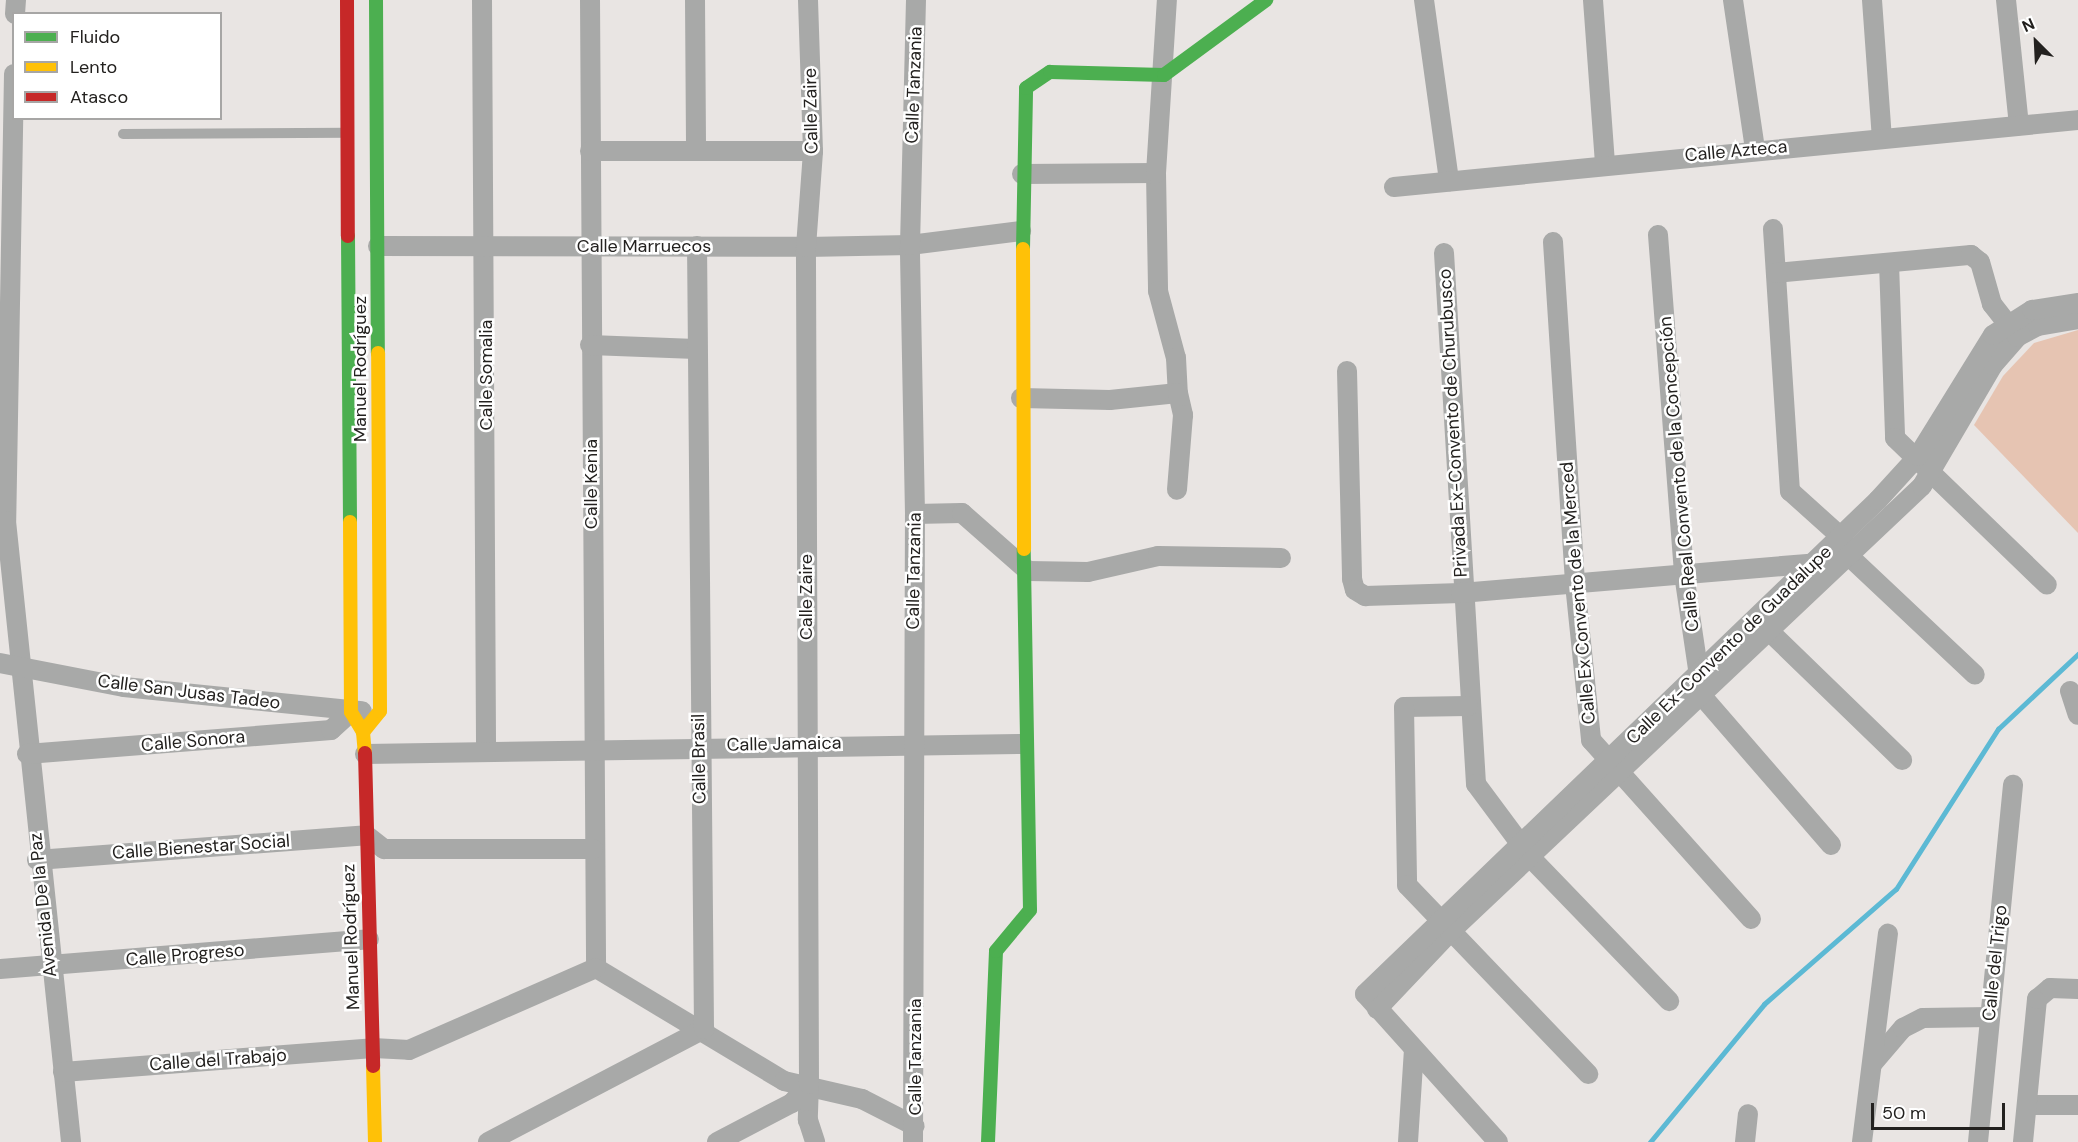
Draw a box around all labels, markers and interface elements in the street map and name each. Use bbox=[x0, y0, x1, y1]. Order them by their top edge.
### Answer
legend bbox=[12, 12, 222, 120]
north arrow bbox=[2006, 12, 2066, 72]
text: N bbox=[2019, 13, 2038, 37]
text: Fluido bbox=[70, 25, 120, 49]
street label: Calle Tanzania bbox=[901, 26, 927, 144]
text: Lento bbox=[70, 55, 117, 79]
street label: Calle Zaire bbox=[799, 68, 823, 154]
text: Atasco bbox=[70, 85, 128, 109]
street label: Calle Azteca bbox=[1684, 136, 1788, 166]
street label: Calle Marruecos bbox=[577, 235, 711, 257]
street label: Privada Ex-Convento de Churubusco bbox=[1434, 268, 1472, 578]
street label: Manuel Rodríguez bbox=[349, 296, 371, 442]
street label: Calle Real Convento de la Concepción bbox=[1654, 315, 1704, 633]
street label: Calle Somalia bbox=[475, 320, 497, 430]
street label: Calle Kenia bbox=[580, 439, 602, 529]
street label: Calle Ex Convento de la Merced bbox=[1556, 461, 1600, 725]
street label: Calle Tanzania bbox=[902, 512, 926, 630]
street label: Calle Ex-Convento de Guadalupe bbox=[1622, 541, 1836, 749]
street label: Calle Zaire bbox=[795, 554, 817, 640]
street label: Calle San Jusas Tadeo bbox=[96, 670, 282, 714]
street label: Calle Brasil bbox=[687, 714, 711, 804]
street label: Calle Sonora bbox=[140, 726, 246, 756]
street label: Calle Jamaica bbox=[726, 732, 842, 756]
street label: Calle Bienestar Social bbox=[111, 830, 291, 864]
street label: Avenida De la Paz bbox=[25, 832, 61, 978]
street label: Manuel Rodríguez bbox=[338, 864, 364, 1010]
street label: Calle del Trigo bbox=[1978, 904, 2012, 1022]
street label: Calle Progreso bbox=[125, 939, 245, 971]
street label: Calle Tanzania bbox=[904, 998, 926, 1116]
street label: Calle del Trabajo bbox=[149, 1044, 287, 1076]
scale bar bbox=[1874, 1091, 2008, 1129]
text: 50 m bbox=[1882, 1101, 1926, 1125]

